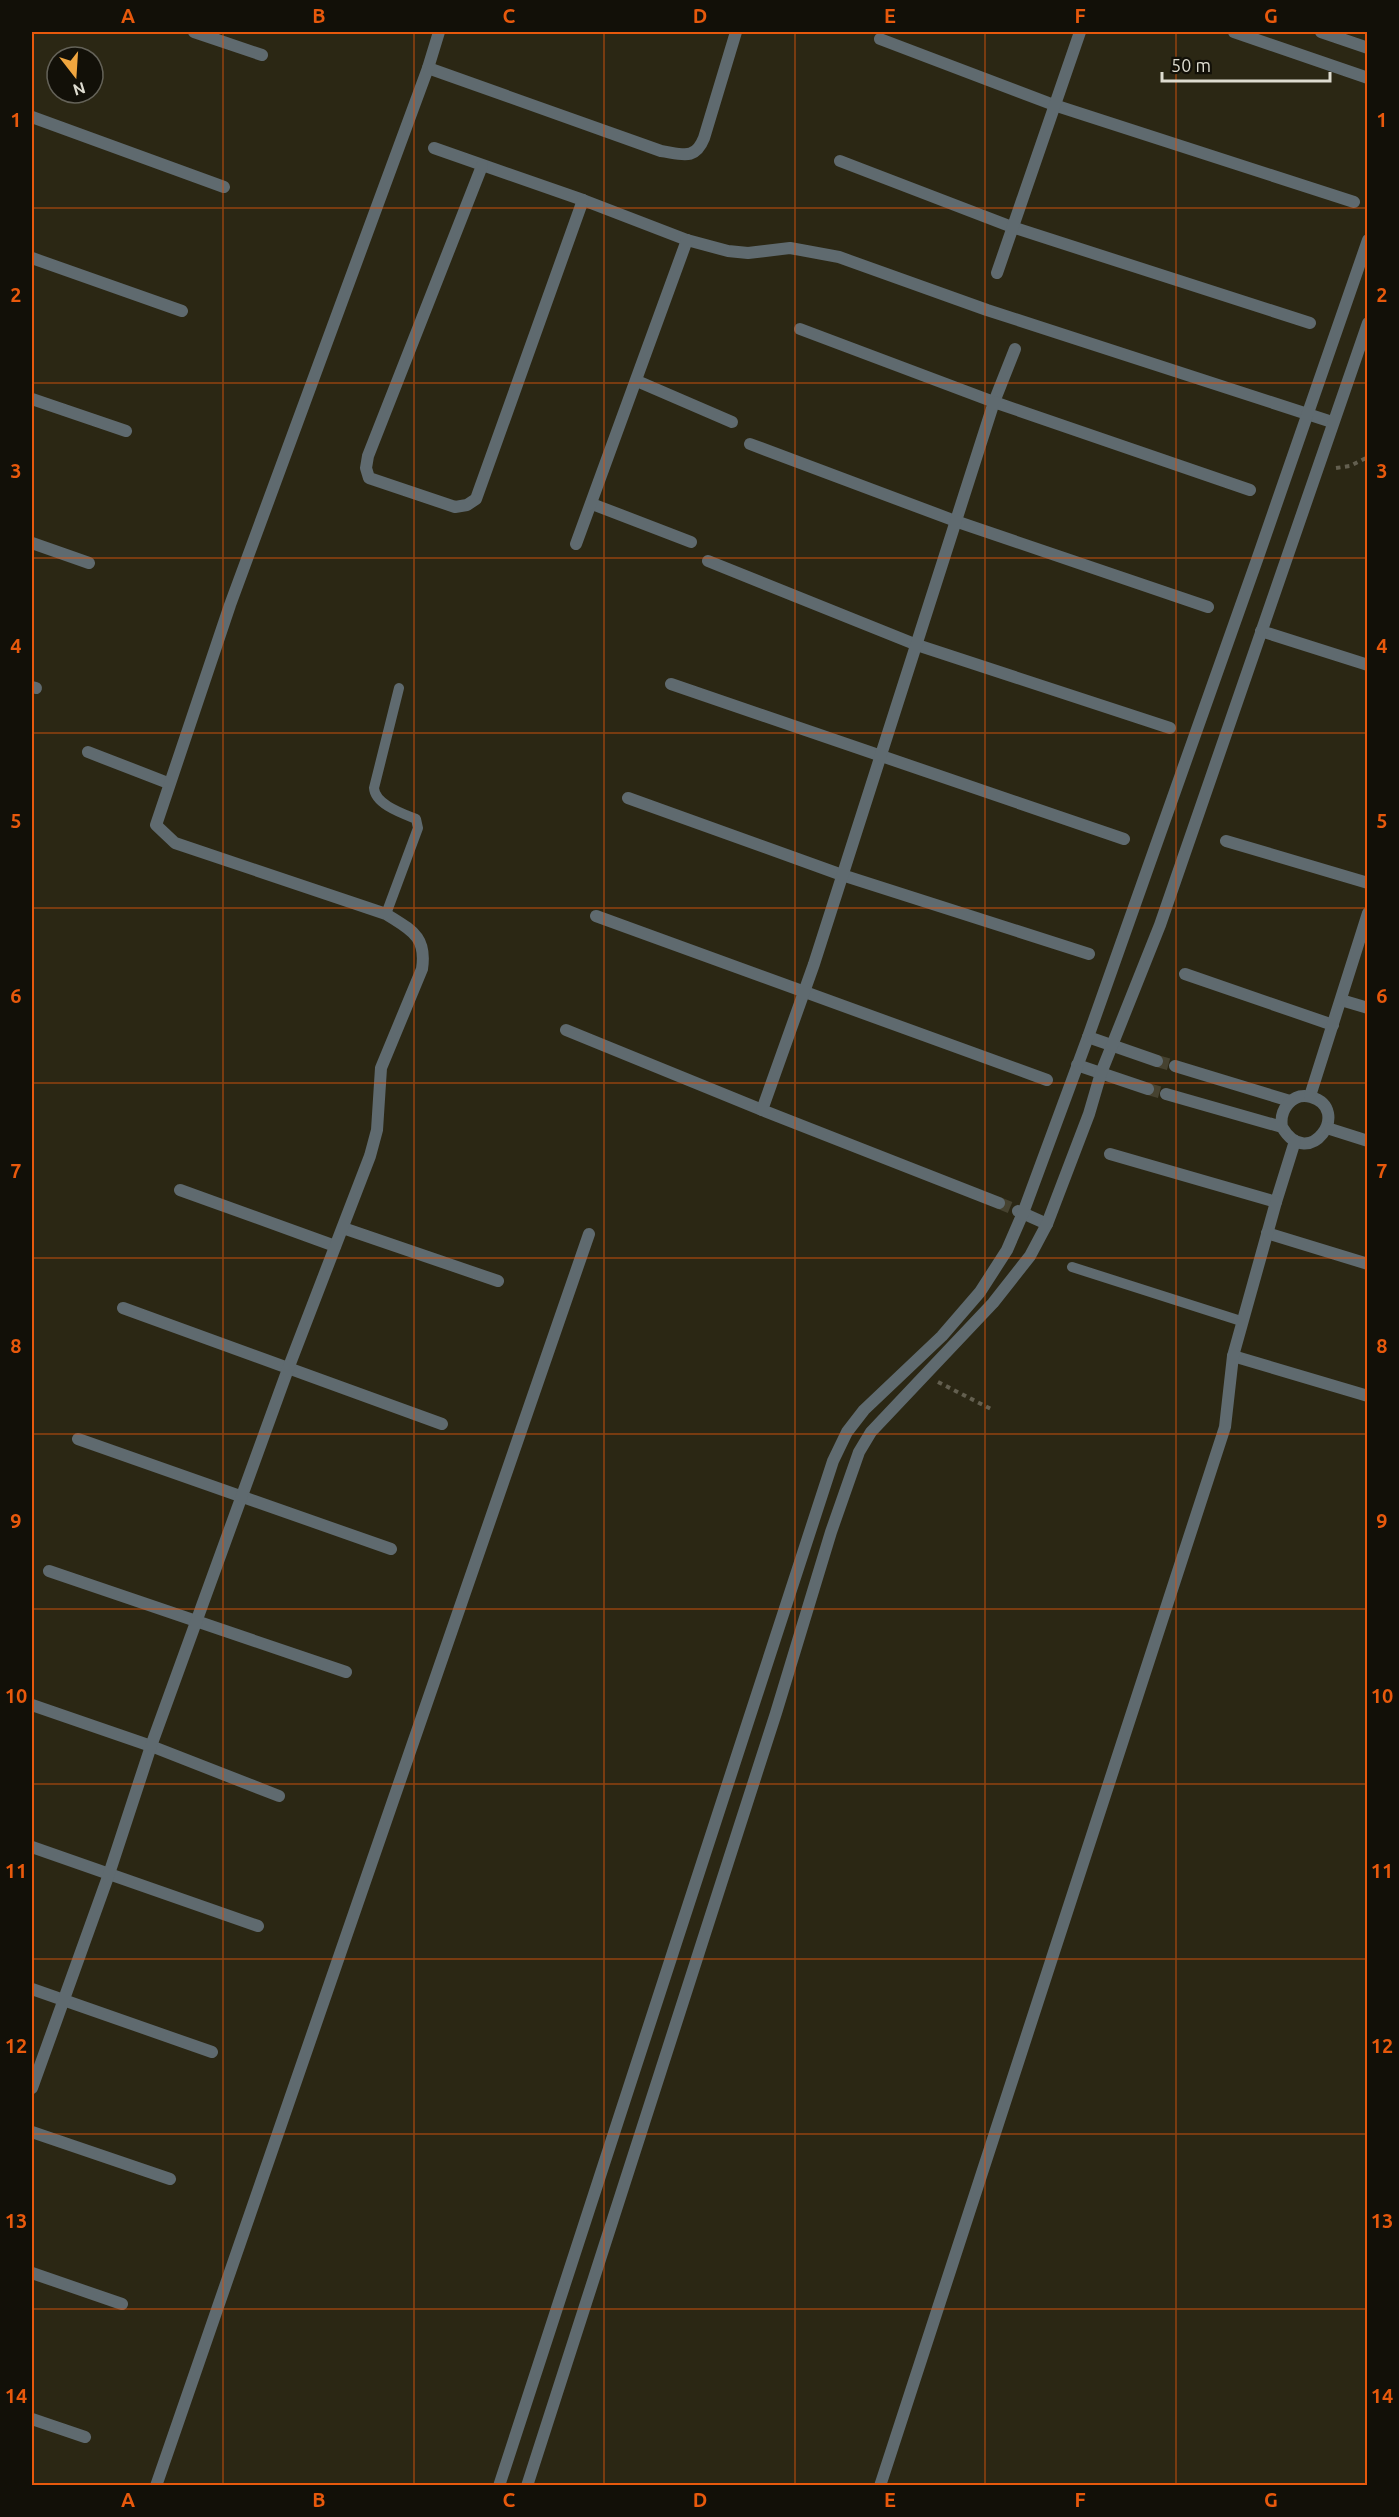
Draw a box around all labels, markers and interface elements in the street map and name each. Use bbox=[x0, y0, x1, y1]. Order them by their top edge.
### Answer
text: A bbox=[121, 4, 135, 27]
text: B bbox=[312, 4, 326, 27]
text: C bbox=[503, 4, 516, 27]
text: D bbox=[693, 4, 707, 27]
text: E bbox=[884, 4, 896, 27]
text: F bbox=[1074, 4, 1086, 27]
text: G bbox=[1264, 4, 1278, 27]
north arrow bbox=[45, 45, 105, 105]
scale bar bbox=[1162, 45, 1330, 83]
text: 50 m bbox=[1171, 55, 1211, 75]
text: N bbox=[71, 79, 88, 100]
text: 1 bbox=[10, 108, 22, 131]
text: 1 bbox=[1376, 108, 1388, 131]
text: 2 bbox=[10, 283, 22, 306]
text: 2 bbox=[1376, 283, 1388, 306]
text: 3 bbox=[10, 459, 22, 482]
text: 3 bbox=[1376, 459, 1388, 482]
text: 4 bbox=[10, 634, 22, 657]
text: 4 bbox=[1376, 634, 1388, 657]
text: 5 bbox=[10, 809, 22, 832]
text: 5 bbox=[1376, 809, 1388, 832]
text: 6 bbox=[10, 984, 22, 1007]
text: 6 bbox=[1376, 984, 1388, 1007]
text: 7 bbox=[10, 1159, 22, 1182]
text: 7 bbox=[1376, 1159, 1388, 1182]
text: 8 bbox=[10, 1334, 22, 1357]
text: 8 bbox=[1376, 1334, 1388, 1357]
text: 9 bbox=[10, 1509, 22, 1532]
text: 9 bbox=[1376, 1509, 1388, 1532]
text: 10 bbox=[5, 1684, 27, 1707]
text: 10 bbox=[1371, 1684, 1393, 1707]
text: 11 bbox=[5, 1859, 27, 1882]
text: 11 bbox=[1371, 1859, 1393, 1882]
text: 12 bbox=[5, 2034, 27, 2057]
text: 12 bbox=[1371, 2034, 1393, 2057]
text: 13 bbox=[5, 2209, 27, 2232]
text: 13 bbox=[1371, 2209, 1393, 2232]
text: 14 bbox=[5, 2384, 27, 2407]
text: 14 bbox=[1371, 2384, 1393, 2407]
text: A bbox=[121, 2488, 135, 2511]
text: B bbox=[312, 2488, 326, 2511]
text: C bbox=[503, 2488, 516, 2511]
text: D bbox=[693, 2488, 707, 2511]
text: E bbox=[884, 2488, 896, 2511]
text: F bbox=[1074, 2488, 1086, 2511]
text: G bbox=[1264, 2488, 1278, 2511]

